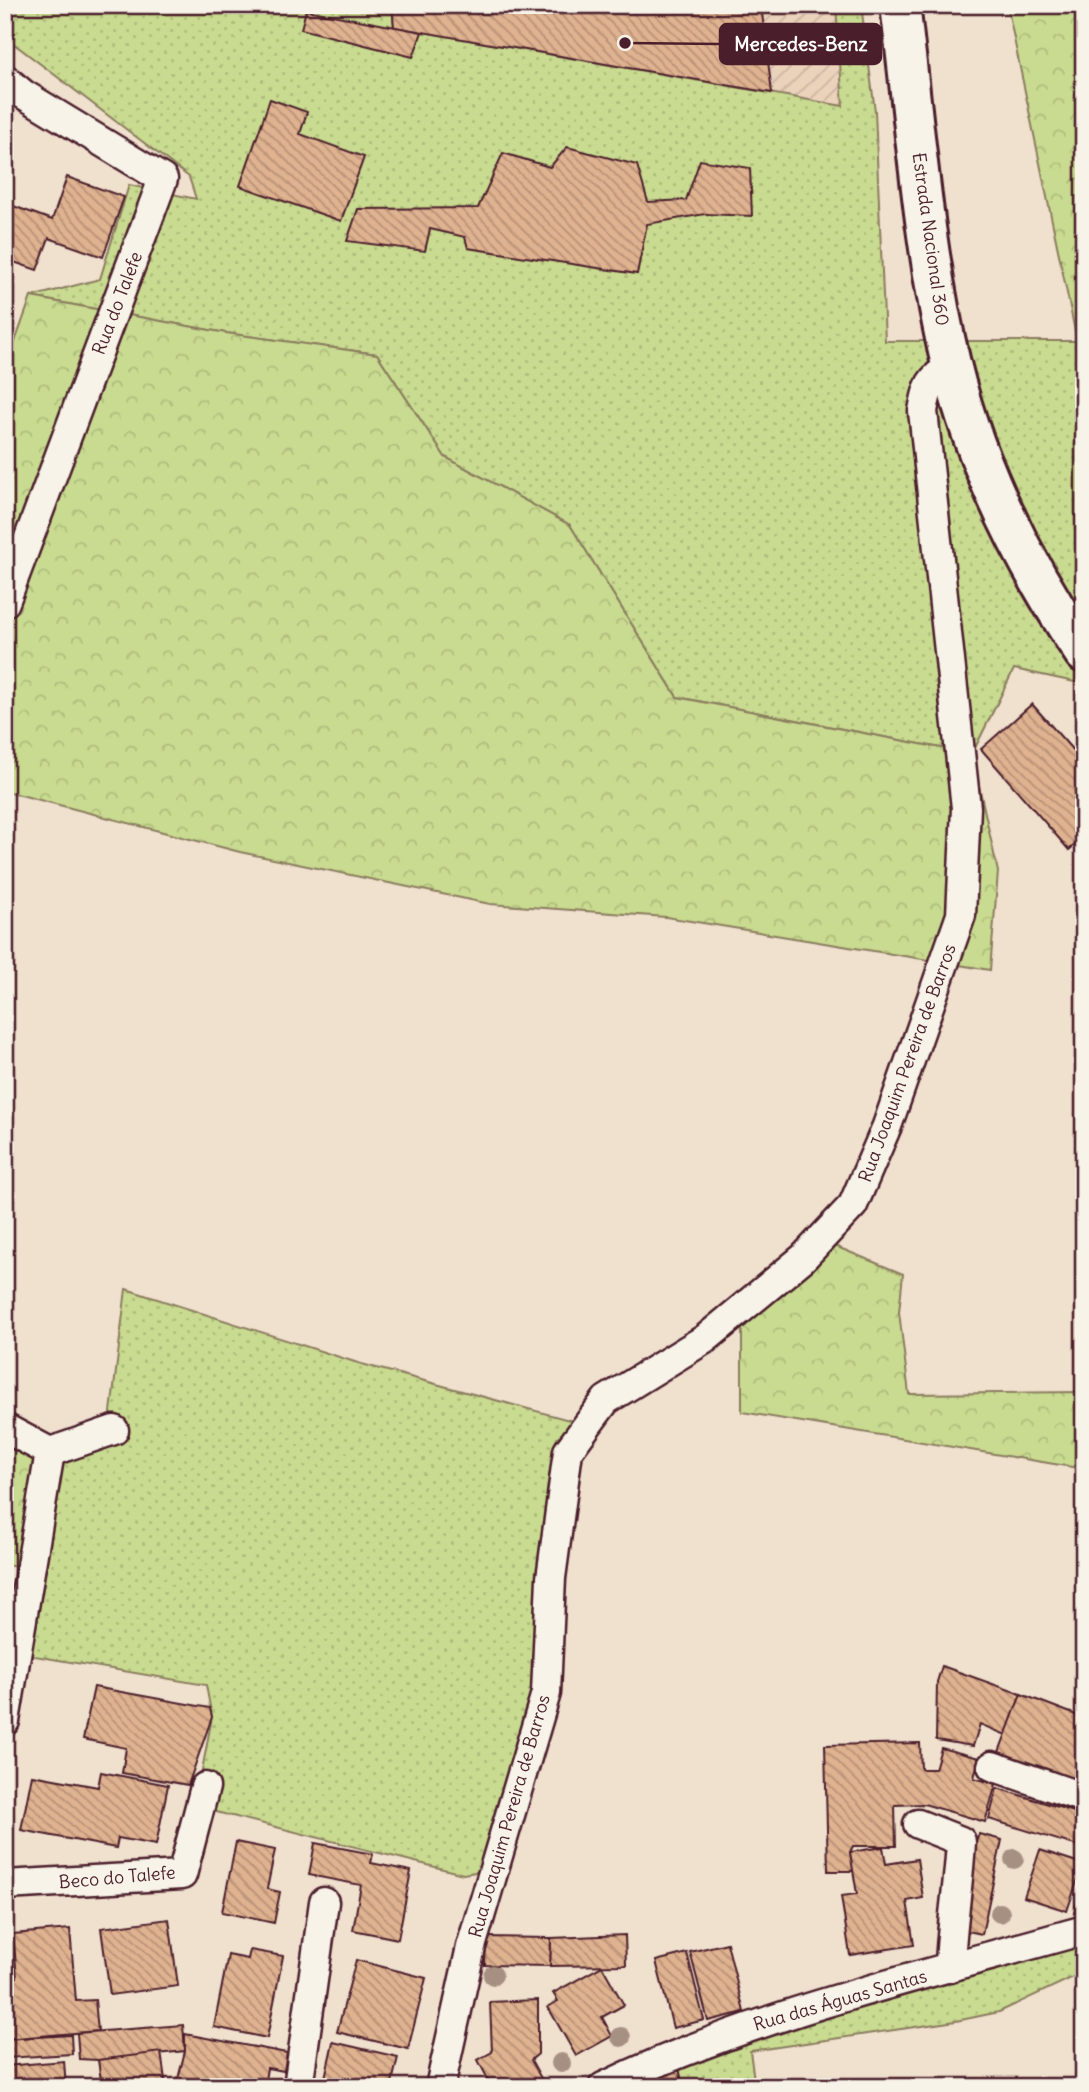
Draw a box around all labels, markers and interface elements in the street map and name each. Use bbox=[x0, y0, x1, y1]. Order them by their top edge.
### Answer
callout: Mercedes-Benz bbox=[720, 24, 881, 64]
text: Mercedes-Benz bbox=[734, 32, 868, 56]
street label: Estrada Nacional 360 bbox=[907, 151, 955, 327]
street label: Rua do Talefe bbox=[87, 248, 147, 358]
street label: Rua Joaquim Pereira de Barros bbox=[853, 941, 961, 1185]
street label: Rua Joaquim Pereira de Barros bbox=[463, 1692, 555, 1940]
street label: Beco do Talefe bbox=[58, 1860, 176, 1894]
street label: Rua das Águas Santas bbox=[751, 1964, 929, 2036]

